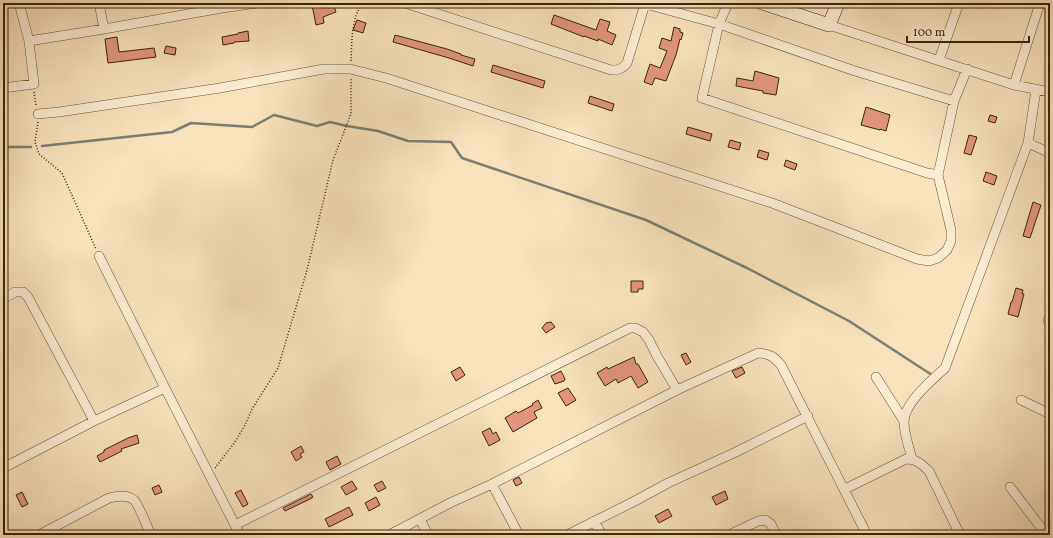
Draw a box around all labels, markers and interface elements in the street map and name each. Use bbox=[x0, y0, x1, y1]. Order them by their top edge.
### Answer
scale bar bbox=[907, 18, 1029, 44]
text: 100 m bbox=[913, 25, 946, 41]

